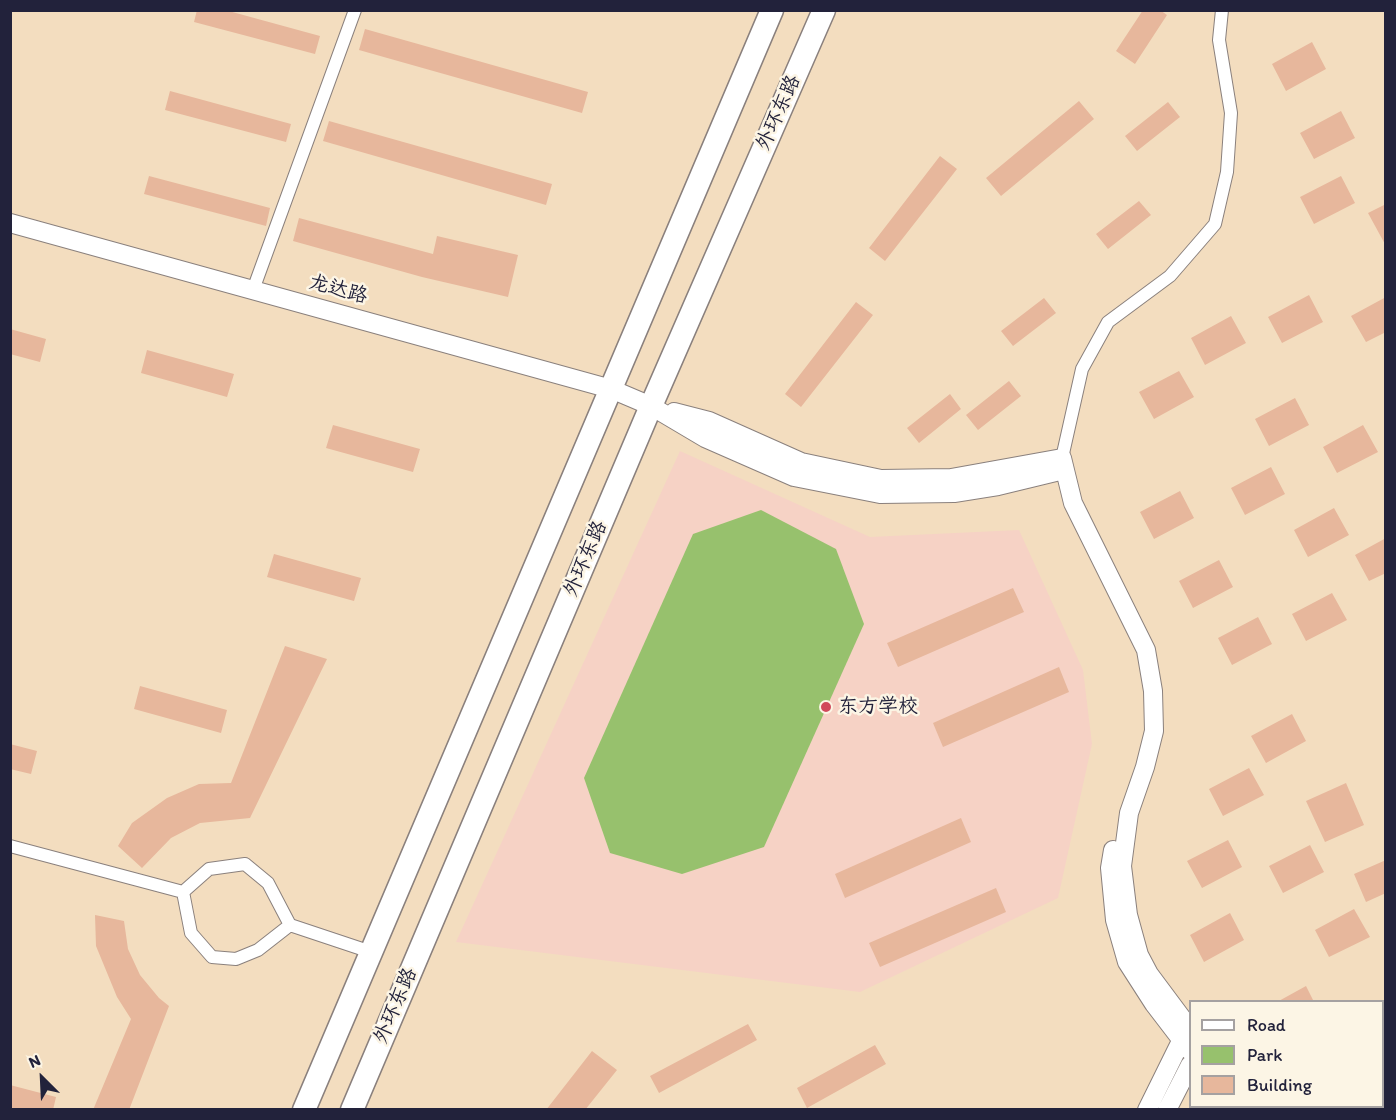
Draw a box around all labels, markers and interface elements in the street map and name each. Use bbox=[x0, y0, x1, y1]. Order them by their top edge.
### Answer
street label: 外环东路 bbox=[752, 72, 806, 154]
street label: 龙达路 bbox=[306, 271, 370, 309]
street label: 外环东路 bbox=[559, 517, 613, 601]
place label: 东方学校 bbox=[838, 695, 918, 719]
marker: 东方学校 bbox=[819, 700, 833, 714]
street label: 外环东路 bbox=[369, 964, 423, 1048]
legend bbox=[1189, 1000, 1384, 1108]
text: Road bbox=[1247, 1014, 1286, 1036]
text: Park bbox=[1247, 1044, 1282, 1066]
north arrow bbox=[12, 1048, 72, 1108]
text: N bbox=[26, 1050, 43, 1072]
text: Building bbox=[1247, 1074, 1312, 1096]

